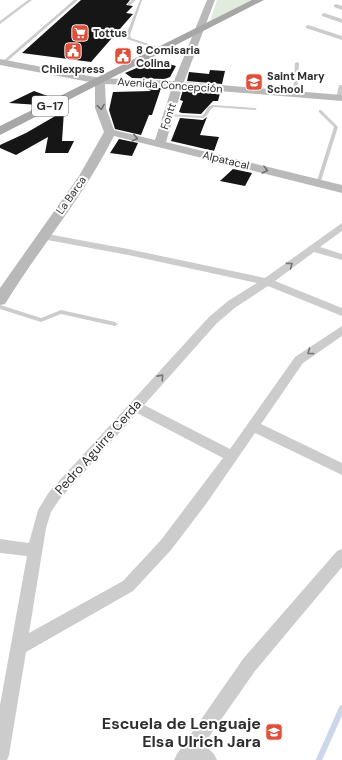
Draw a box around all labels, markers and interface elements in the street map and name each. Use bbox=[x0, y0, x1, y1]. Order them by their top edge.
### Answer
supermarket icon: Tottus bbox=[70, 23, 90, 43]
place label: Tottus bbox=[93, 26, 127, 40]
public building icon: Chilexpress bbox=[63, 41, 83, 61]
place label: 8 Comisaria Colina bbox=[136, 43, 200, 70]
public building icon: 8 Comisaria Colina bbox=[113, 46, 133, 66]
place label: Chilexpress bbox=[41, 62, 105, 76]
place label: Saint Mary School bbox=[267, 69, 325, 96]
school or university icon: Saint Mary School bbox=[244, 72, 264, 92]
street label: Avenida Concepción bbox=[117, 74, 223, 96]
road number: G-17 bbox=[32, 96, 68, 116]
street label: Fontt bbox=[157, 101, 179, 131]
one-way arrow bbox=[96, 104, 105, 111]
one-way arrow bbox=[132, 133, 138, 141]
street label: Alpatacal bbox=[201, 147, 251, 173]
one-way arrow bbox=[262, 165, 269, 174]
street label: La Barca bbox=[53, 173, 89, 217]
one-way arrow bbox=[286, 262, 293, 270]
one-way arrow bbox=[308, 348, 315, 355]
one-way arrow bbox=[156, 374, 163, 382]
street label: Pedro Aguirre Cerda bbox=[51, 396, 145, 498]
place label: Escuela de Lenguaje Elsa Ulrich Jara bbox=[102, 713, 261, 752]
school or university icon: Escuela de Lenguaje Elsa Ulrich Jara bbox=[264, 722, 284, 742]

